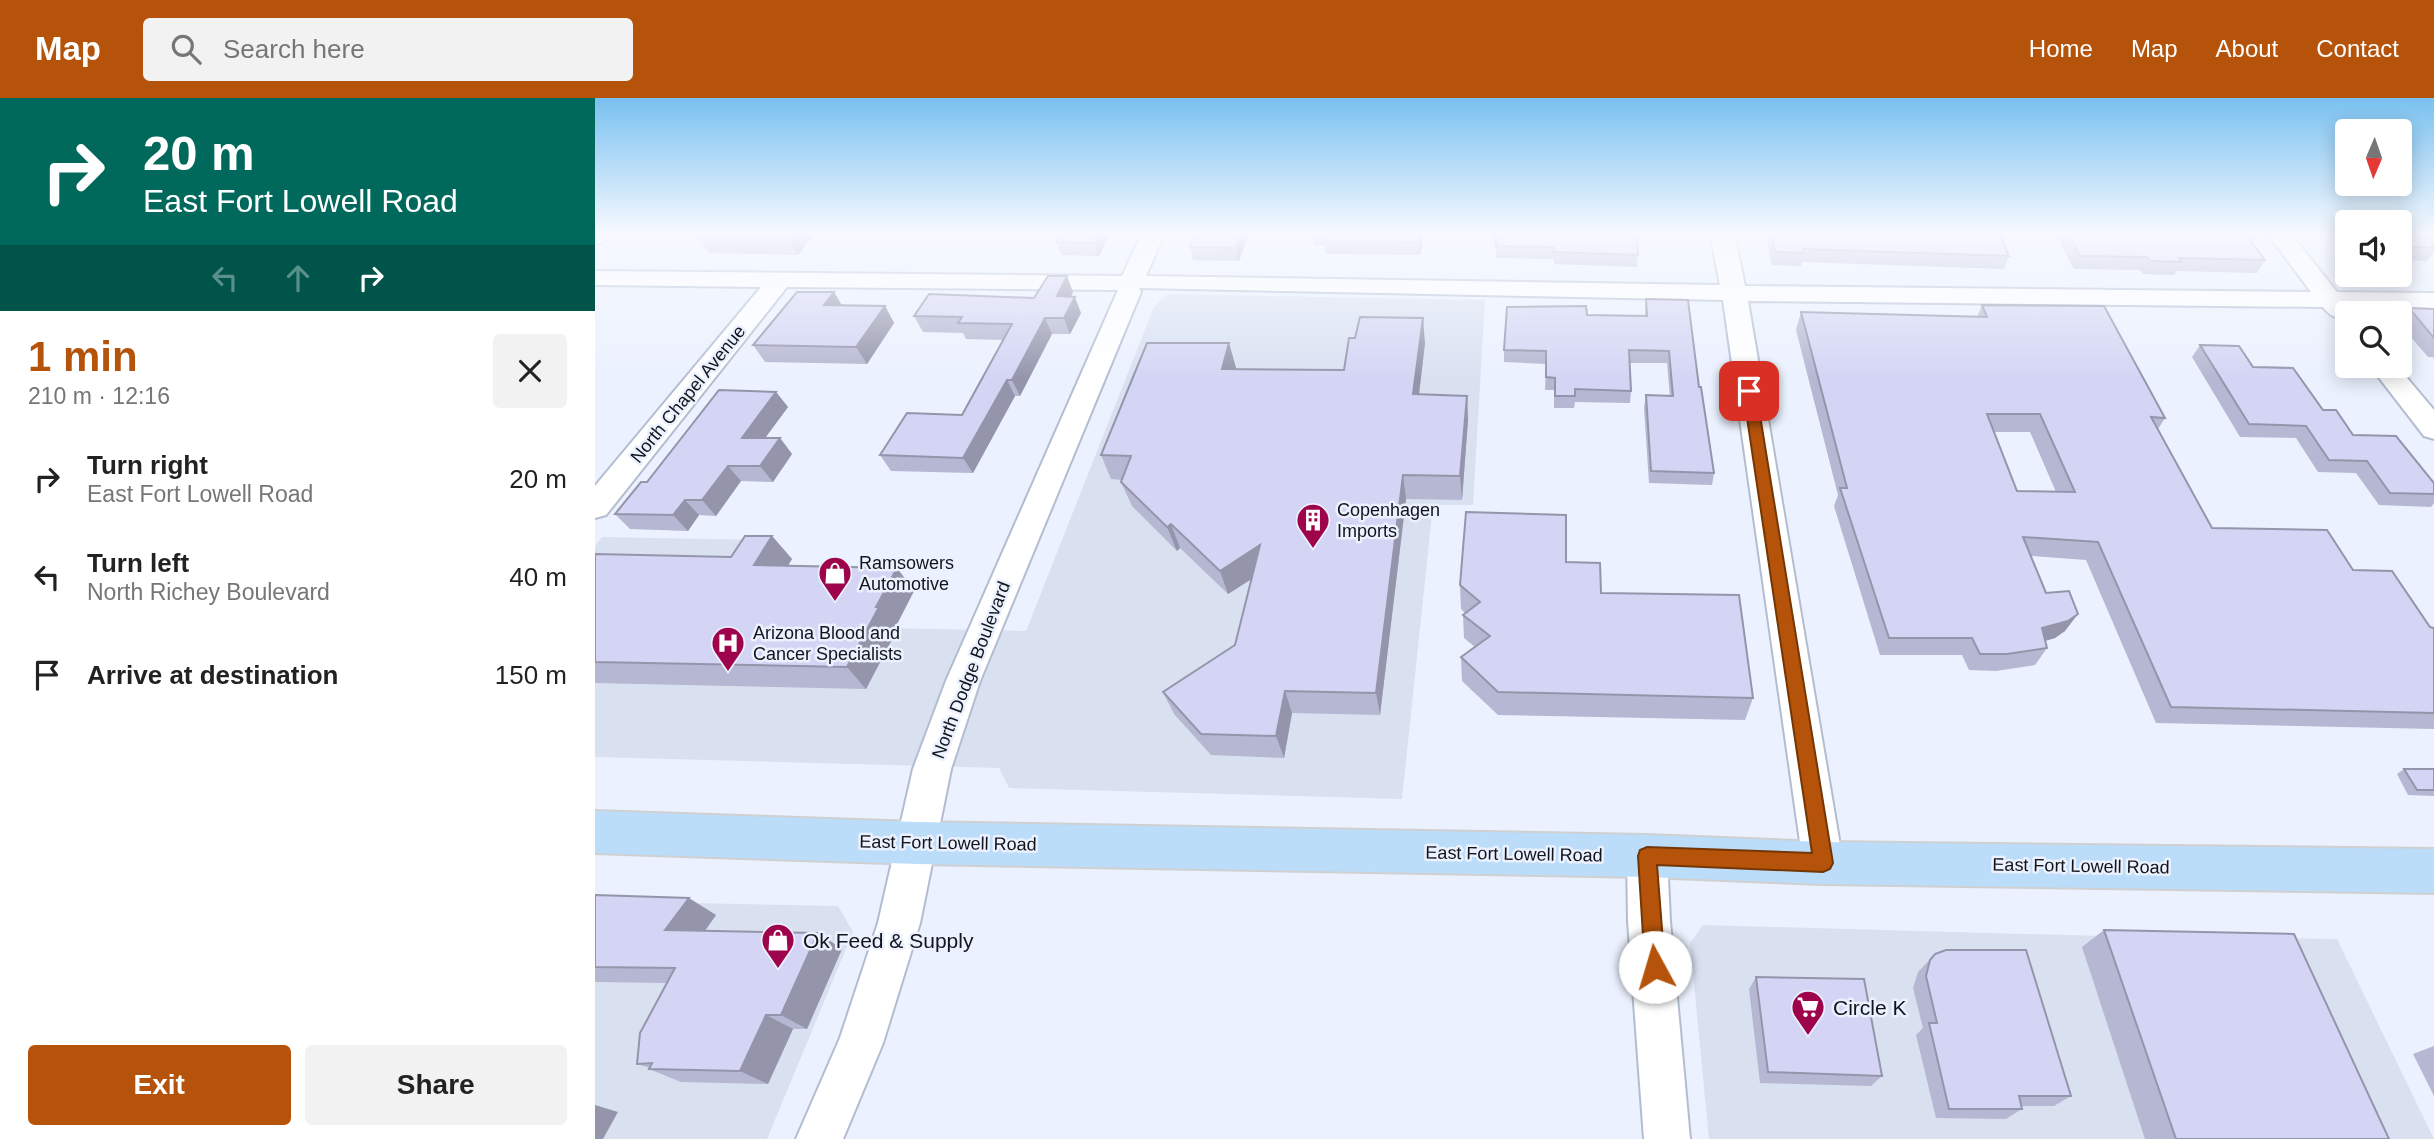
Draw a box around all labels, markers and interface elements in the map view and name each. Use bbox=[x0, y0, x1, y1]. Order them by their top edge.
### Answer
search box bbox=[143, 18, 633, 81]
text: Map bbox=[35, 30, 101, 67]
icon: search bbox=[167, 30, 205, 68]
text: Search here bbox=[223, 34, 365, 64]
text: Home bbox=[2029, 35, 2093, 62]
text: Map bbox=[2131, 35, 2178, 62]
text: About bbox=[2216, 35, 2278, 62]
text: Contact bbox=[2316, 35, 2399, 62]
north arrow bbox=[2335, 119, 2411, 196]
map controls bbox=[2335, 119, 2412, 378]
icon: right bbox=[28, 126, 119, 217]
text: 20 m bbox=[143, 126, 255, 180]
text: East Fort Lowell Road bbox=[143, 183, 458, 219]
button: sound bbox=[2335, 210, 2412, 287]
icon: left bbox=[206, 259, 244, 297]
icon: ahead bbox=[279, 259, 317, 297]
icon: right bbox=[352, 259, 390, 297]
button: search bbox=[2335, 301, 2412, 378]
street label: North Chapel Avenue bbox=[626, 321, 750, 467]
text: 1 min bbox=[28, 333, 138, 380]
button: close bbox=[493, 334, 567, 408]
pin bbox=[1719, 361, 1779, 421]
icon: arrive bbox=[1730, 372, 1768, 410]
text: 210 m · 12:16 bbox=[28, 383, 170, 409]
text: Turn right bbox=[87, 450, 208, 480]
icon: right bbox=[28, 460, 66, 498]
text: 20 m bbox=[509, 464, 567, 494]
text: East Fort Lowell Road bbox=[87, 481, 313, 507]
place label: Copenhagen Imports bbox=[1337, 500, 1440, 541]
building icon: Copenhagen Imports bbox=[1294, 501, 1332, 550]
text: Turn left bbox=[87, 548, 189, 578]
place label: Ramsowers Automotive bbox=[859, 553, 954, 594]
shop icon: Ramsowers Automotive bbox=[816, 554, 854, 603]
icon: left bbox=[28, 558, 66, 596]
text: 40 m bbox=[509, 562, 567, 592]
text: North Richey Boulevard bbox=[87, 579, 330, 605]
street label: North Dodge Boulevard bbox=[928, 579, 1014, 761]
place label: Arizona Blood and Cancer Specialists bbox=[753, 623, 902, 664]
hospital icon: Arizona Blood and Cancer Specialists bbox=[709, 624, 747, 673]
icon: arrive bbox=[28, 656, 66, 694]
text: Arrive at destination bbox=[87, 660, 338, 690]
text: 150 m bbox=[495, 660, 567, 690]
street label: East Fort Lowell Road bbox=[859, 831, 1037, 855]
street label: East Fort Lowell Road bbox=[1425, 842, 1603, 866]
street label: East Fort Lowell Road bbox=[1992, 854, 2170, 878]
shop icon: Ok Feed & Supply bbox=[759, 921, 797, 970]
place label: Ok Feed & Supply bbox=[803, 929, 974, 952]
position arrow bbox=[1618, 930, 1692, 1004]
supermarket icon: Circle K bbox=[1789, 988, 1827, 1037]
place label: Circle K bbox=[1833, 996, 1907, 1019]
button: Exit bbox=[28, 1045, 291, 1125]
button: Share bbox=[305, 1045, 567, 1125]

